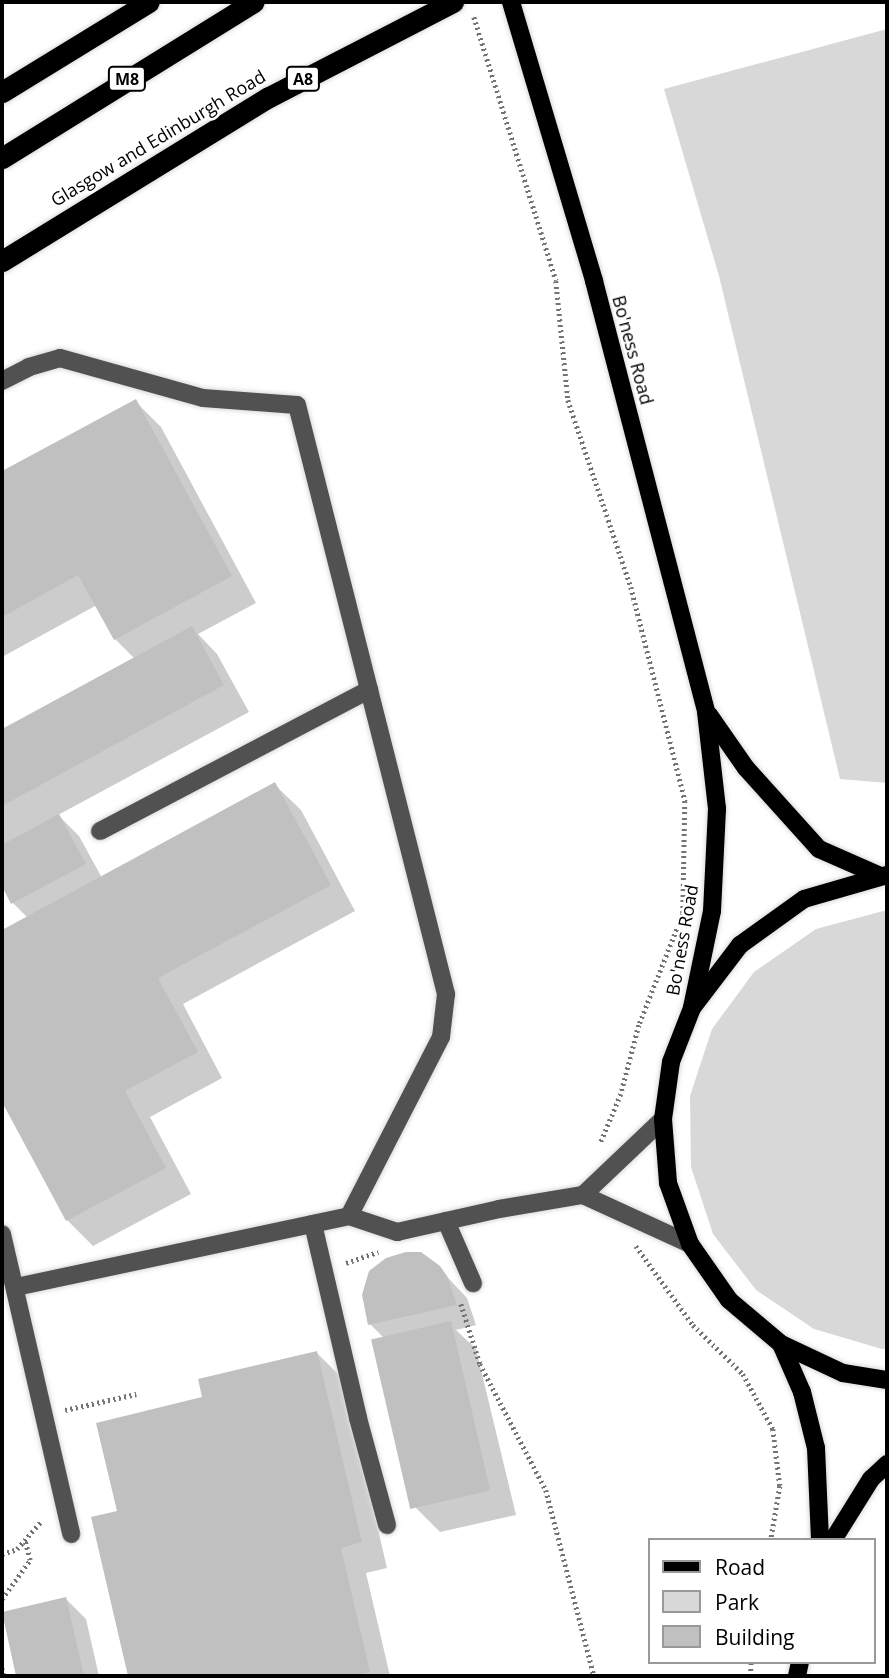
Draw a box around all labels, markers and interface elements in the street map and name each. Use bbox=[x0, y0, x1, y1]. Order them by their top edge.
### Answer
street label: Glasgow and Edinburgh Road bbox=[47, 65, 269, 211]
road number: M8 bbox=[108, 66, 146, 92]
road number: A8 bbox=[286, 66, 320, 92]
street label: Bo'ness Road bbox=[608, 293, 658, 407]
street label: Bo'ness Road bbox=[662, 883, 702, 997]
legend bbox=[648, 1538, 875, 1664]
text: Road bbox=[715, 1553, 765, 1581]
text: Park bbox=[715, 1588, 759, 1616]
text: Building bbox=[715, 1623, 794, 1651]

